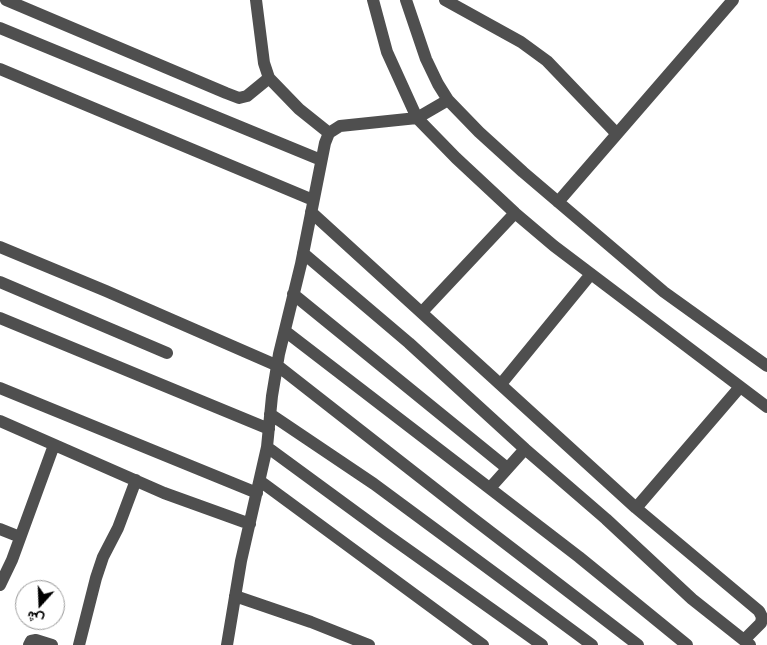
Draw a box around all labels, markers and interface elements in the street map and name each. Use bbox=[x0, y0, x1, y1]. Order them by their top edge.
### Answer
north arrow bbox=[15, 580, 65, 630]
text: ش bbox=[25, 608, 46, 629]

